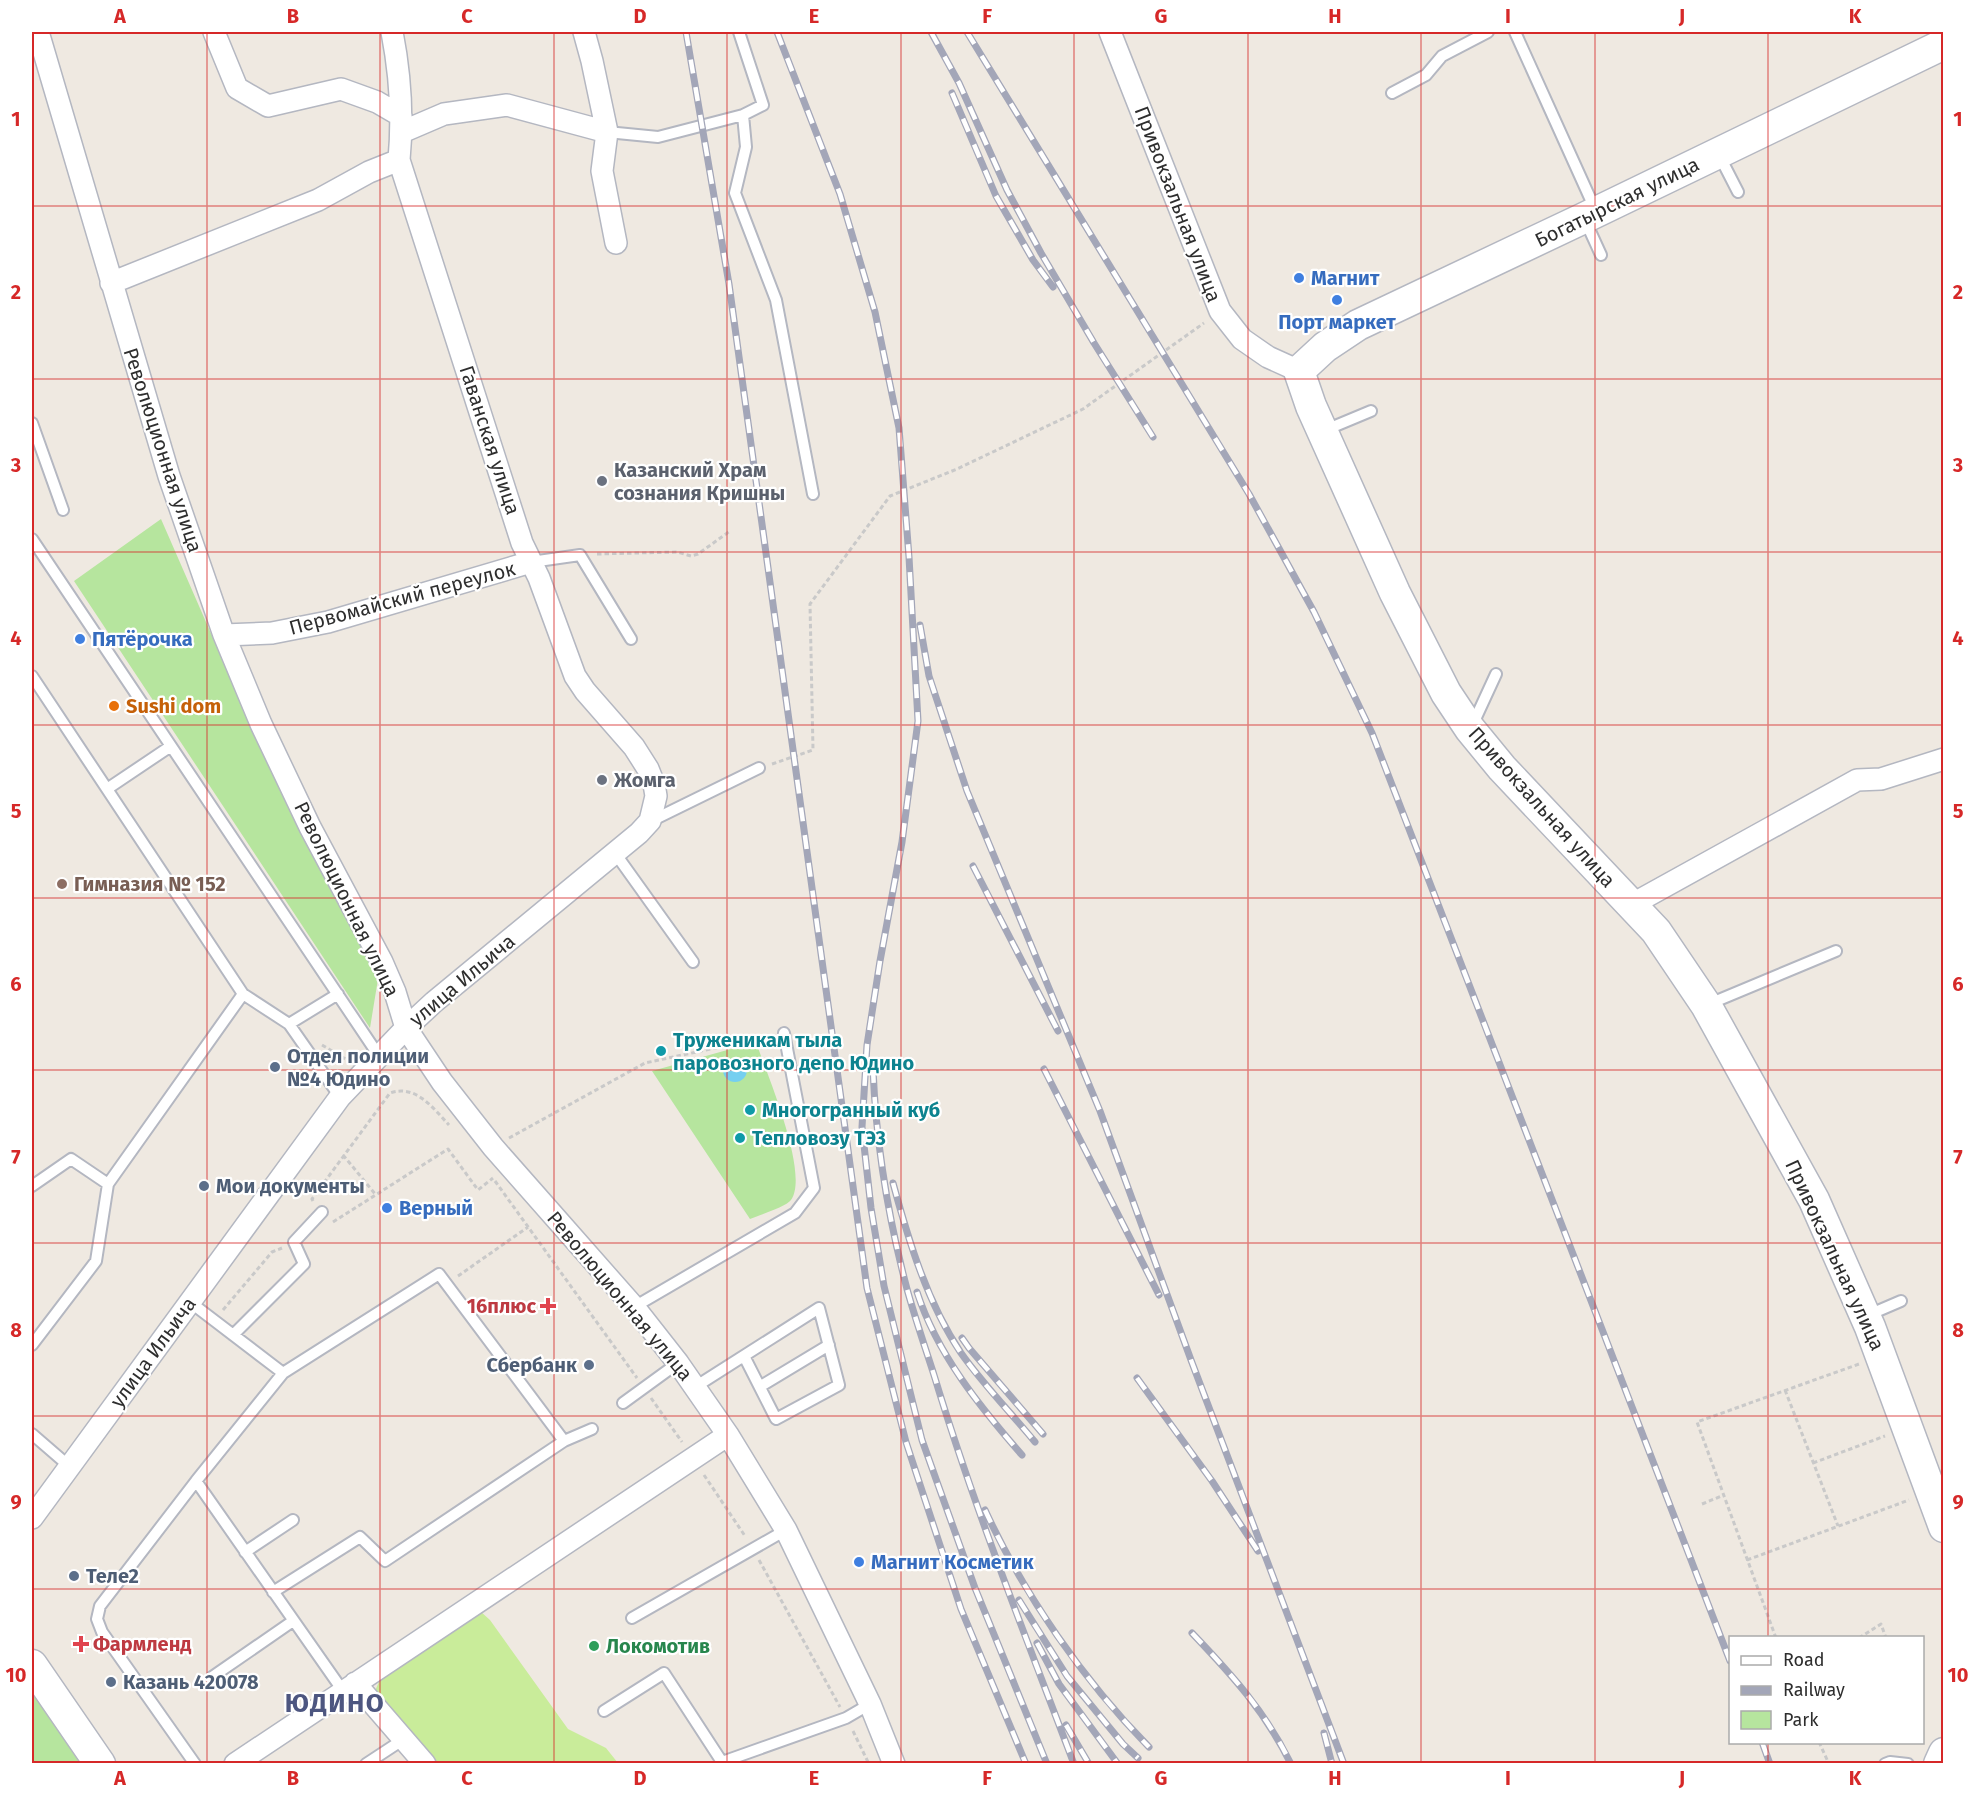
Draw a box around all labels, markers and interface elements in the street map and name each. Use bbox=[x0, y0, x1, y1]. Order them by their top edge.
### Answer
text: A bbox=[113, 4, 127, 28]
text: B bbox=[287, 4, 299, 28]
text: C bbox=[461, 4, 473, 28]
text: D bbox=[633, 4, 647, 28]
text: E bbox=[809, 4, 819, 28]
text: F bbox=[982, 4, 992, 28]
text: G bbox=[1155, 4, 1167, 28]
text: H bbox=[1328, 4, 1342, 28]
text: I bbox=[1505, 4, 1511, 28]
text: J bbox=[1678, 4, 1685, 28]
text: K bbox=[1849, 4, 1862, 28]
street label: Привокзальная улица bbox=[1130, 103, 1226, 305]
text: 1 bbox=[11, 107, 21, 131]
text: 1 bbox=[1953, 107, 1963, 131]
street label: Богатырская улица bbox=[1531, 152, 1703, 252]
place label: Магнит bbox=[1311, 266, 1380, 290]
marker: Магнит bbox=[1292, 271, 1306, 285]
text: 2 bbox=[11, 280, 21, 304]
text: 2 bbox=[1953, 280, 1963, 304]
marker: Порт маркет bbox=[1330, 293, 1344, 307]
place label: Порт маркет bbox=[1278, 310, 1396, 334]
street label: Революционная улица bbox=[119, 345, 207, 555]
street label: Гаванская улица bbox=[455, 362, 525, 518]
text: 3 bbox=[10, 453, 21, 477]
text: 3 bbox=[1952, 453, 1963, 477]
place label: Казанский Храм сознания Кришны bbox=[614, 458, 785, 505]
marker: Казанский Храм сознания Кришны bbox=[595, 474, 609, 488]
street label: Первомайский переулок bbox=[286, 556, 518, 640]
text: 4 bbox=[10, 626, 22, 650]
text: 4 bbox=[1952, 626, 1964, 650]
place label: Пятёрочка bbox=[92, 627, 193, 651]
marker: Пятёрочка bbox=[73, 632, 87, 646]
place label: Sushi dom bbox=[126, 694, 221, 718]
marker: Sushi dom bbox=[107, 699, 121, 713]
street label: Привокзальная улица bbox=[1464, 722, 1620, 892]
place label: Жомга bbox=[613, 768, 676, 792]
marker: Жомга bbox=[595, 773, 609, 787]
street label: Революционная улица bbox=[289, 798, 405, 1000]
text: 5 bbox=[11, 799, 22, 823]
text: 5 bbox=[1953, 799, 1964, 823]
place label: Гимназия № 152 bbox=[74, 872, 226, 896]
marker: Гимназия № 152 bbox=[55, 877, 69, 891]
street label: улица Ильича bbox=[404, 929, 520, 1031]
text: 6 bbox=[10, 972, 22, 996]
text: 6 bbox=[1952, 972, 1964, 996]
place label: Труженикам тыла паровозного депо Юдино bbox=[673, 1028, 914, 1075]
place label: Отдел полиции №4 Юдино bbox=[287, 1044, 429, 1091]
marker: Труженикам тыла паровозного депо Юдино bbox=[654, 1044, 668, 1058]
marker: Отдел полиции №4 Юдино bbox=[268, 1060, 282, 1074]
place label: Многогранный куб bbox=[762, 1098, 940, 1122]
marker: Многогранный куб bbox=[743, 1103, 757, 1117]
place label: Тепловозу ТЭ3 bbox=[752, 1126, 886, 1150]
marker: Тепловозу ТЭ3 bbox=[733, 1131, 747, 1145]
text: 7 bbox=[11, 1145, 21, 1169]
text: 7 bbox=[1953, 1145, 1963, 1169]
street label: Привокзальная улица bbox=[1780, 1156, 1890, 1354]
place label: Мои документы bbox=[216, 1174, 365, 1198]
marker: Мои документы bbox=[197, 1179, 211, 1193]
place label: Верный bbox=[399, 1196, 473, 1220]
marker: Верный bbox=[380, 1201, 394, 1215]
street label: Революционная улица bbox=[542, 1206, 698, 1386]
street label: улица Ильича bbox=[105, 1292, 201, 1412]
place label: 16плюс bbox=[467, 1294, 536, 1318]
marker: 16плюс bbox=[541, 1299, 555, 1313]
text: 8 bbox=[10, 1318, 22, 1342]
text: 8 bbox=[1952, 1318, 1964, 1342]
place label: Сбербанк bbox=[487, 1353, 578, 1377]
marker: Сбербанк bbox=[582, 1358, 596, 1372]
text: 9 bbox=[10, 1490, 22, 1514]
text: 9 bbox=[1952, 1490, 1964, 1514]
place label: Магнит Косметик bbox=[871, 1550, 1035, 1574]
marker: Магнит Косметик bbox=[852, 1555, 866, 1569]
place label: Теле2 bbox=[86, 1564, 139, 1588]
marker: Теле2 bbox=[67, 1569, 81, 1583]
place label: Фармленд bbox=[93, 1632, 191, 1656]
place label: Локомотив bbox=[606, 1634, 710, 1658]
legend bbox=[1729, 1636, 1924, 1744]
marker: Фармленд bbox=[74, 1637, 88, 1651]
marker: Локомотив bbox=[587, 1639, 601, 1653]
text: Road bbox=[1783, 1649, 1825, 1671]
text: 10 bbox=[6, 1663, 26, 1687]
text: 10 bbox=[1948, 1663, 1968, 1687]
place label: Казань 420078 bbox=[123, 1670, 259, 1694]
marker: Казань 420078 bbox=[104, 1675, 118, 1689]
text: Railway bbox=[1783, 1679, 1845, 1701]
district label: ЮДИНО bbox=[285, 1688, 385, 1719]
text: Park bbox=[1783, 1709, 1819, 1731]
text: A bbox=[113, 1766, 127, 1790]
text: B bbox=[287, 1766, 299, 1790]
text: C bbox=[461, 1766, 473, 1790]
text: D bbox=[633, 1766, 647, 1790]
text: E bbox=[809, 1766, 819, 1790]
text: F bbox=[982, 1766, 992, 1790]
text: G bbox=[1155, 1766, 1167, 1790]
text: H bbox=[1328, 1766, 1342, 1790]
text: I bbox=[1505, 1766, 1511, 1790]
text: J bbox=[1678, 1766, 1685, 1790]
text: K bbox=[1849, 1766, 1862, 1790]

